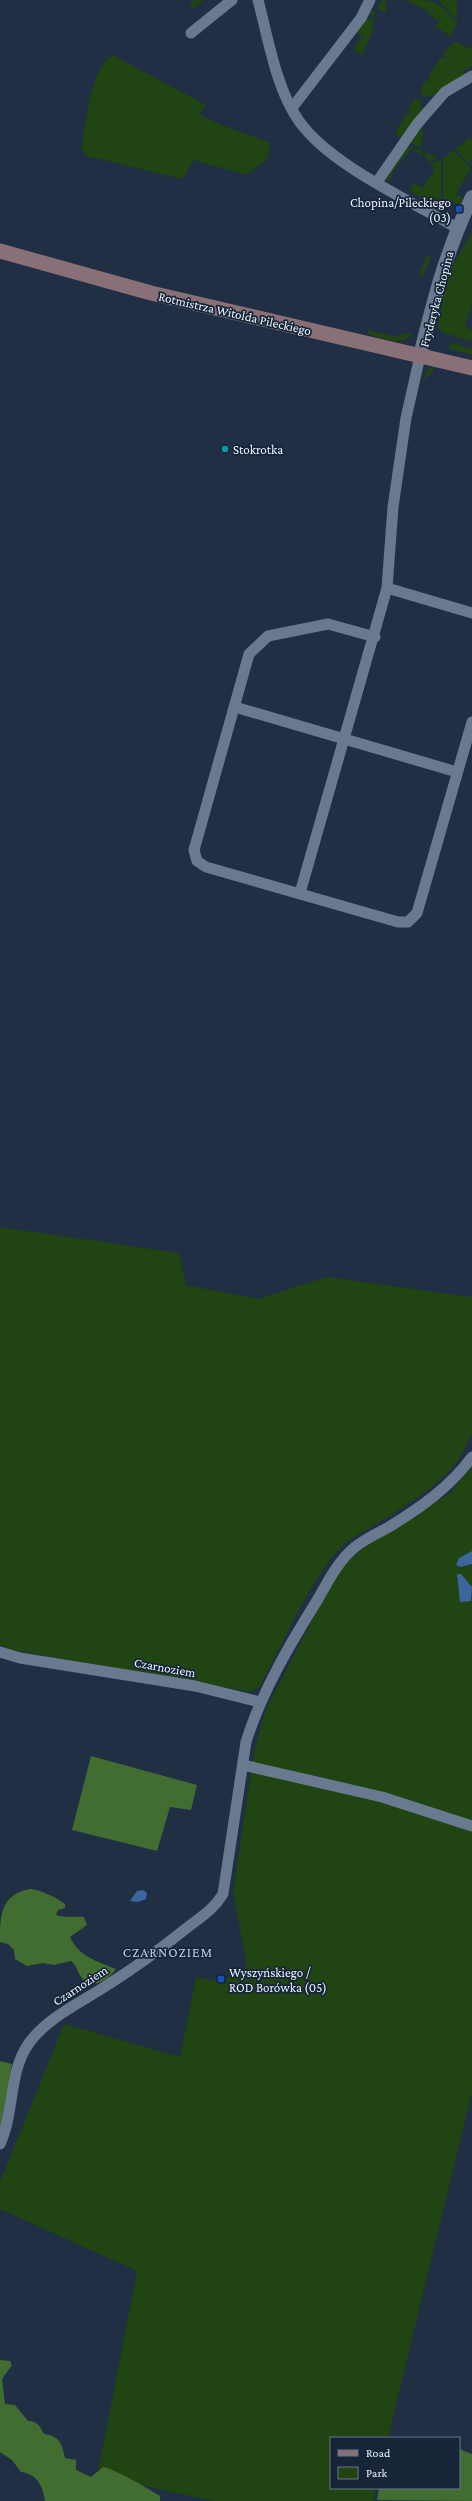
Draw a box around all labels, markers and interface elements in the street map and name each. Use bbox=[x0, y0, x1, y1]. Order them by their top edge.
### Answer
place label: Chopina/Pileckiego (03) bbox=[350, 195, 451, 226]
marker: Chopina/Pileckiego (03) bbox=[454, 204, 464, 214]
street label: Fryderyka Chopina bbox=[416, 249, 457, 349]
street label: Rotmistrza Witolda Pileckiego bbox=[157, 289, 313, 338]
place label: Stokrotka bbox=[233, 442, 283, 457]
marker: Stokrotka bbox=[220, 444, 230, 454]
street label: Czarnoziem bbox=[133, 1655, 197, 1680]
district label: CZARNOZIEM bbox=[123, 1944, 213, 1960]
street label: Czarnoziem bbox=[50, 1962, 111, 2009]
place label: Wyszyńskiego / ROD Borówka (05) bbox=[229, 1965, 327, 1996]
marker: Wyszyńskiego / ROD Borówka (05) bbox=[216, 1974, 226, 1984]
legend bbox=[330, 2437, 460, 2489]
text: Road bbox=[366, 2446, 391, 2460]
text: Park bbox=[366, 2466, 388, 2480]

